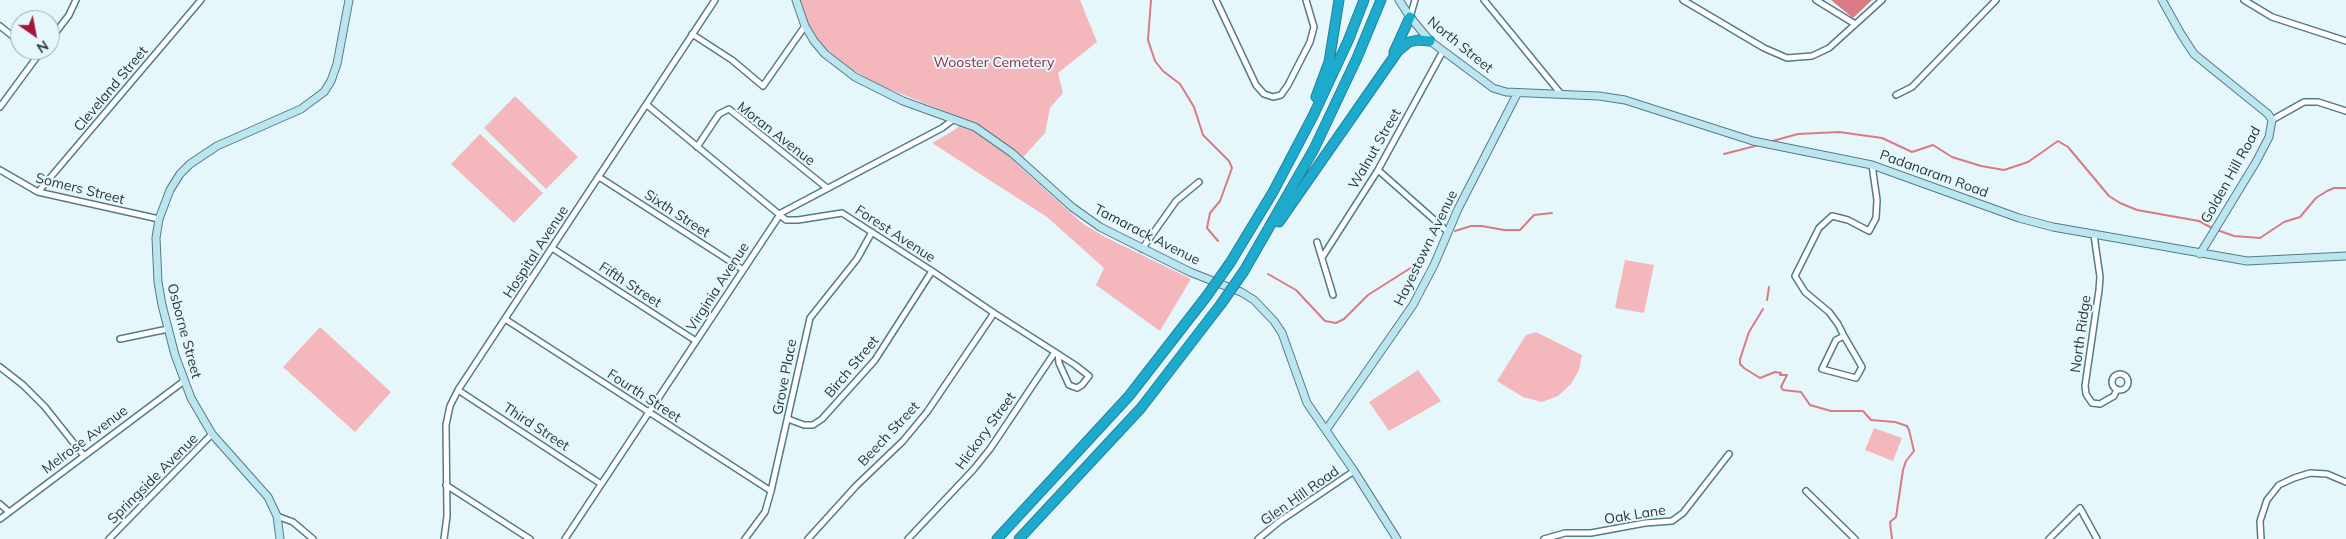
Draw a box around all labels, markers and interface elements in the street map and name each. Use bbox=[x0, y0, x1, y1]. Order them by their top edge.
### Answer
north arrow bbox=[10, 10, 60, 60]
street label: North Street bbox=[1424, 13, 1496, 77]
text: N bbox=[33, 36, 52, 57]
street label: Cleveland Street bbox=[70, 43, 152, 135]
park label: Wooster Cemetery bbox=[934, 55, 1054, 71]
street label: Moran Avenue bbox=[734, 98, 818, 170]
street label: Walnut Street bbox=[1345, 106, 1405, 192]
street label: Golden Hill Road bbox=[2197, 124, 2265, 226]
street label: Padanaram Road bbox=[1877, 147, 1991, 201]
street label: Somers Street bbox=[34, 170, 126, 208]
street label: Sixth Street bbox=[641, 187, 713, 241]
street label: Hayestown Avenue bbox=[1391, 188, 1461, 308]
street label: Tamarack Avenue bbox=[1091, 201, 1203, 269]
street label: Forest Avenue bbox=[852, 202, 938, 266]
street label: Hospital Avenue bbox=[500, 203, 572, 301]
street label: Virginia Avenue bbox=[683, 240, 753, 334]
street label: Fifth Street bbox=[596, 259, 664, 311]
street label: Osborne Street bbox=[163, 282, 205, 380]
street label: North Ridge bbox=[2067, 294, 2095, 374]
street label: Birch Street bbox=[821, 333, 883, 401]
street label: Grove Place bbox=[769, 338, 801, 416]
street label: Fourth Street bbox=[604, 366, 684, 426]
street label: Hickory Street bbox=[952, 389, 1020, 473]
street label: Beech Street bbox=[855, 398, 923, 470]
street label: Third Street bbox=[500, 399, 572, 455]
street label: Melrose Avenue bbox=[39, 402, 131, 478]
street label: Springside Avenue bbox=[104, 430, 202, 528]
street label: Glen Hill Road bbox=[1258, 463, 1342, 529]
street label: Oak Lane bbox=[1603, 502, 1667, 528]

